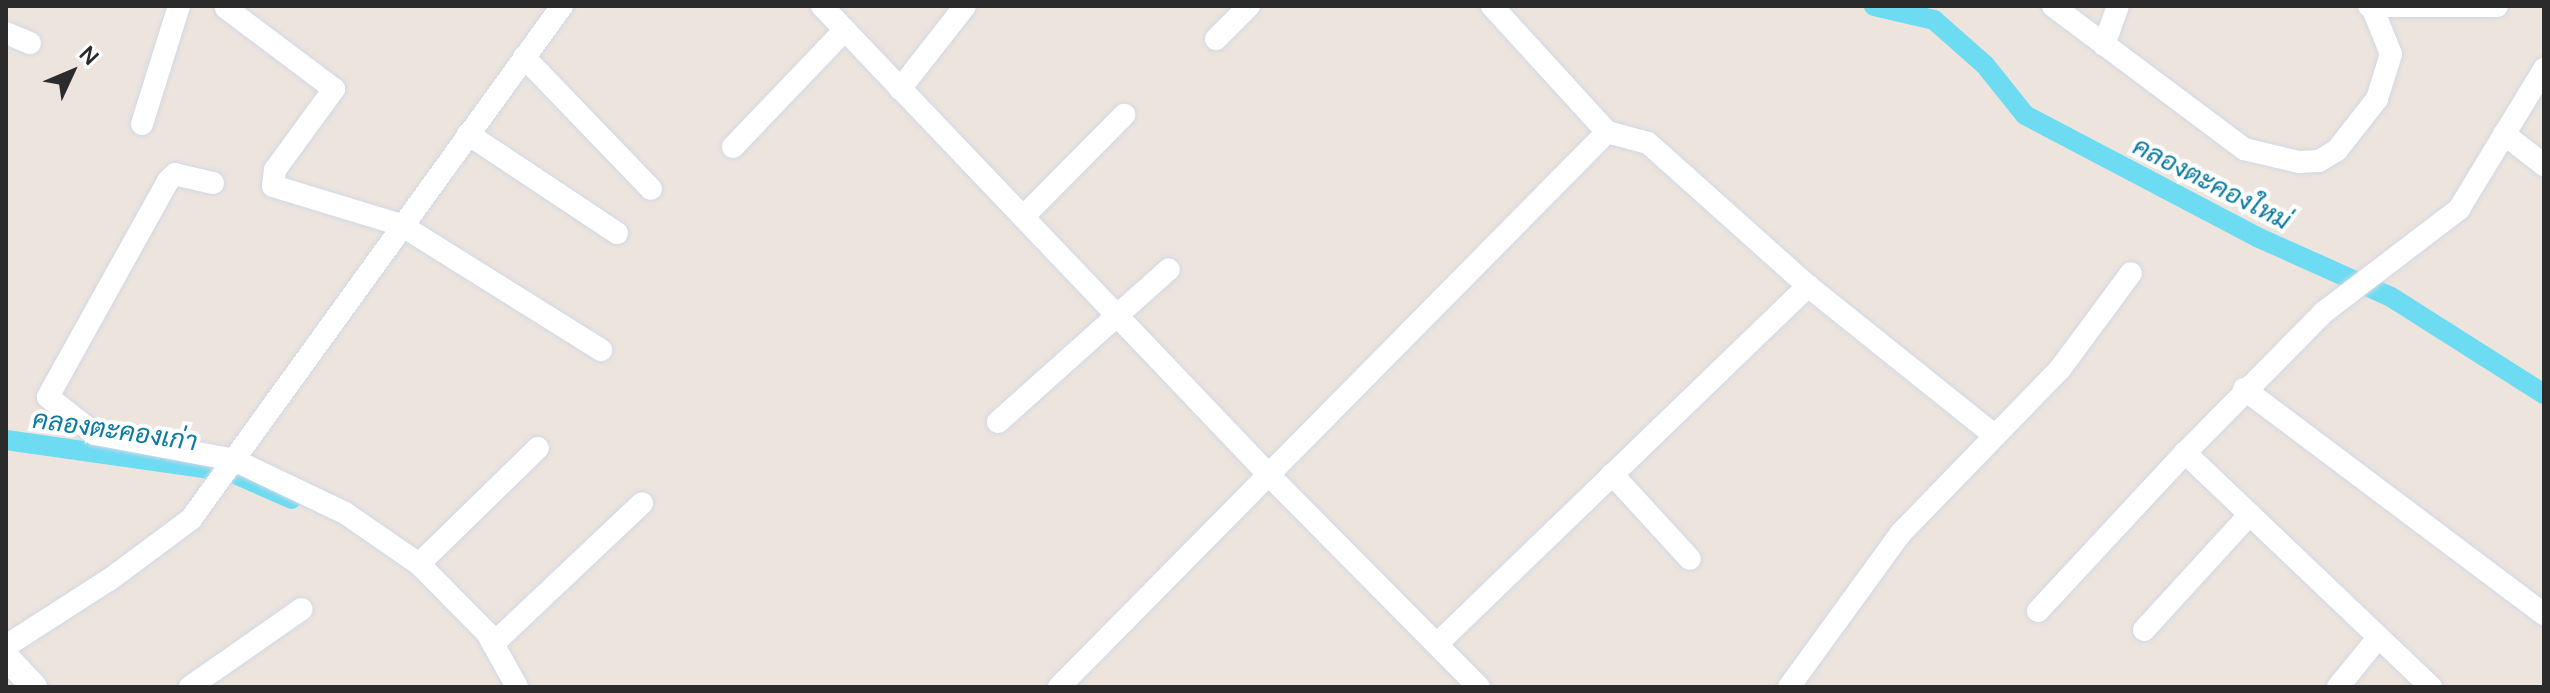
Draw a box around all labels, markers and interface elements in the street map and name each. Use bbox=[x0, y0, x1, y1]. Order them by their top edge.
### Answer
north arrow bbox=[32, 32, 112, 112]
text: N bbox=[73, 39, 106, 71]
water label: คลองตะคองใหม่ bbox=[2128, 130, 2296, 236]
water label: คลองตะคองเก่า bbox=[31, 403, 199, 457]

